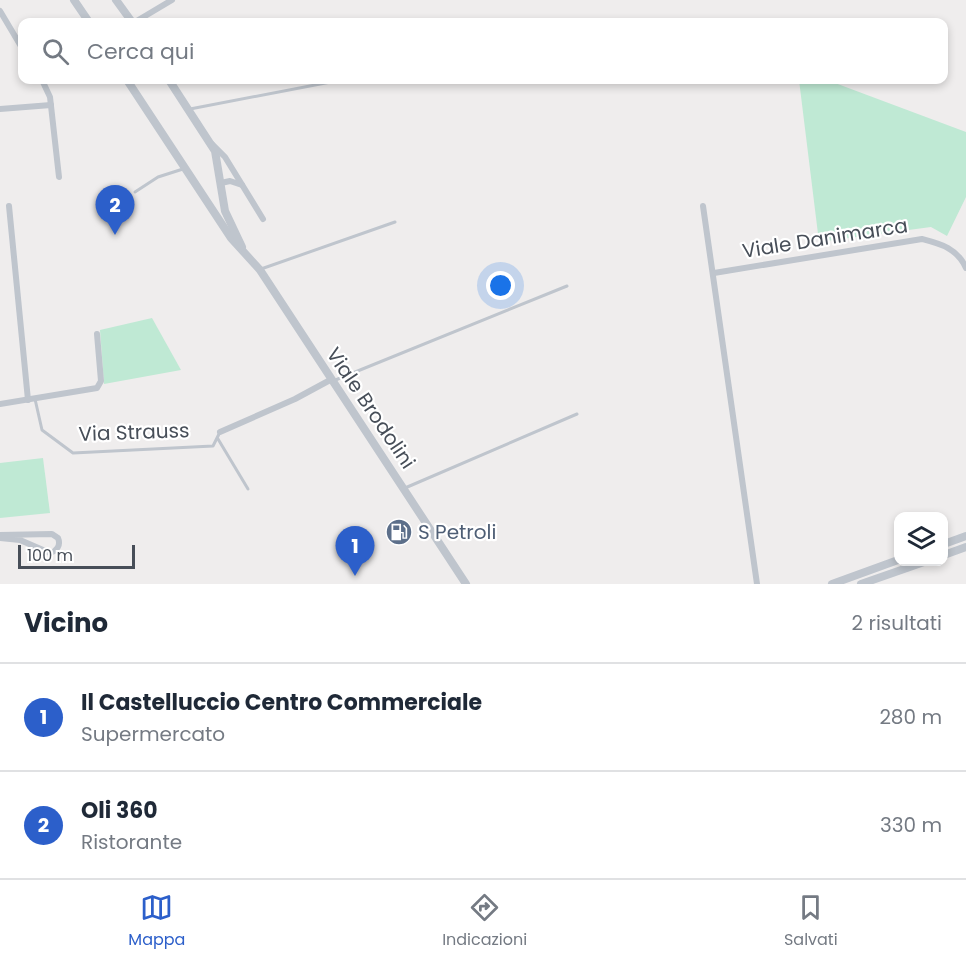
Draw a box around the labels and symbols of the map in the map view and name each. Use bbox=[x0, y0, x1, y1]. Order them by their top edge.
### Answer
pin: 2 bbox=[96, 186, 134, 235]
street label: Viale Danimarca bbox=[740, 211, 910, 265]
your location bbox=[486, 271, 515, 300]
street label: Viale Brodolini bbox=[320, 342, 422, 474]
street label: Via Strauss bbox=[78, 416, 190, 448]
fuel station icon: S Petroli bbox=[384, 517, 414, 547]
place label: S Petroli bbox=[418, 518, 496, 546]
pin: 1 bbox=[336, 526, 374, 576]
scale bar bbox=[18, 542, 135, 570]

